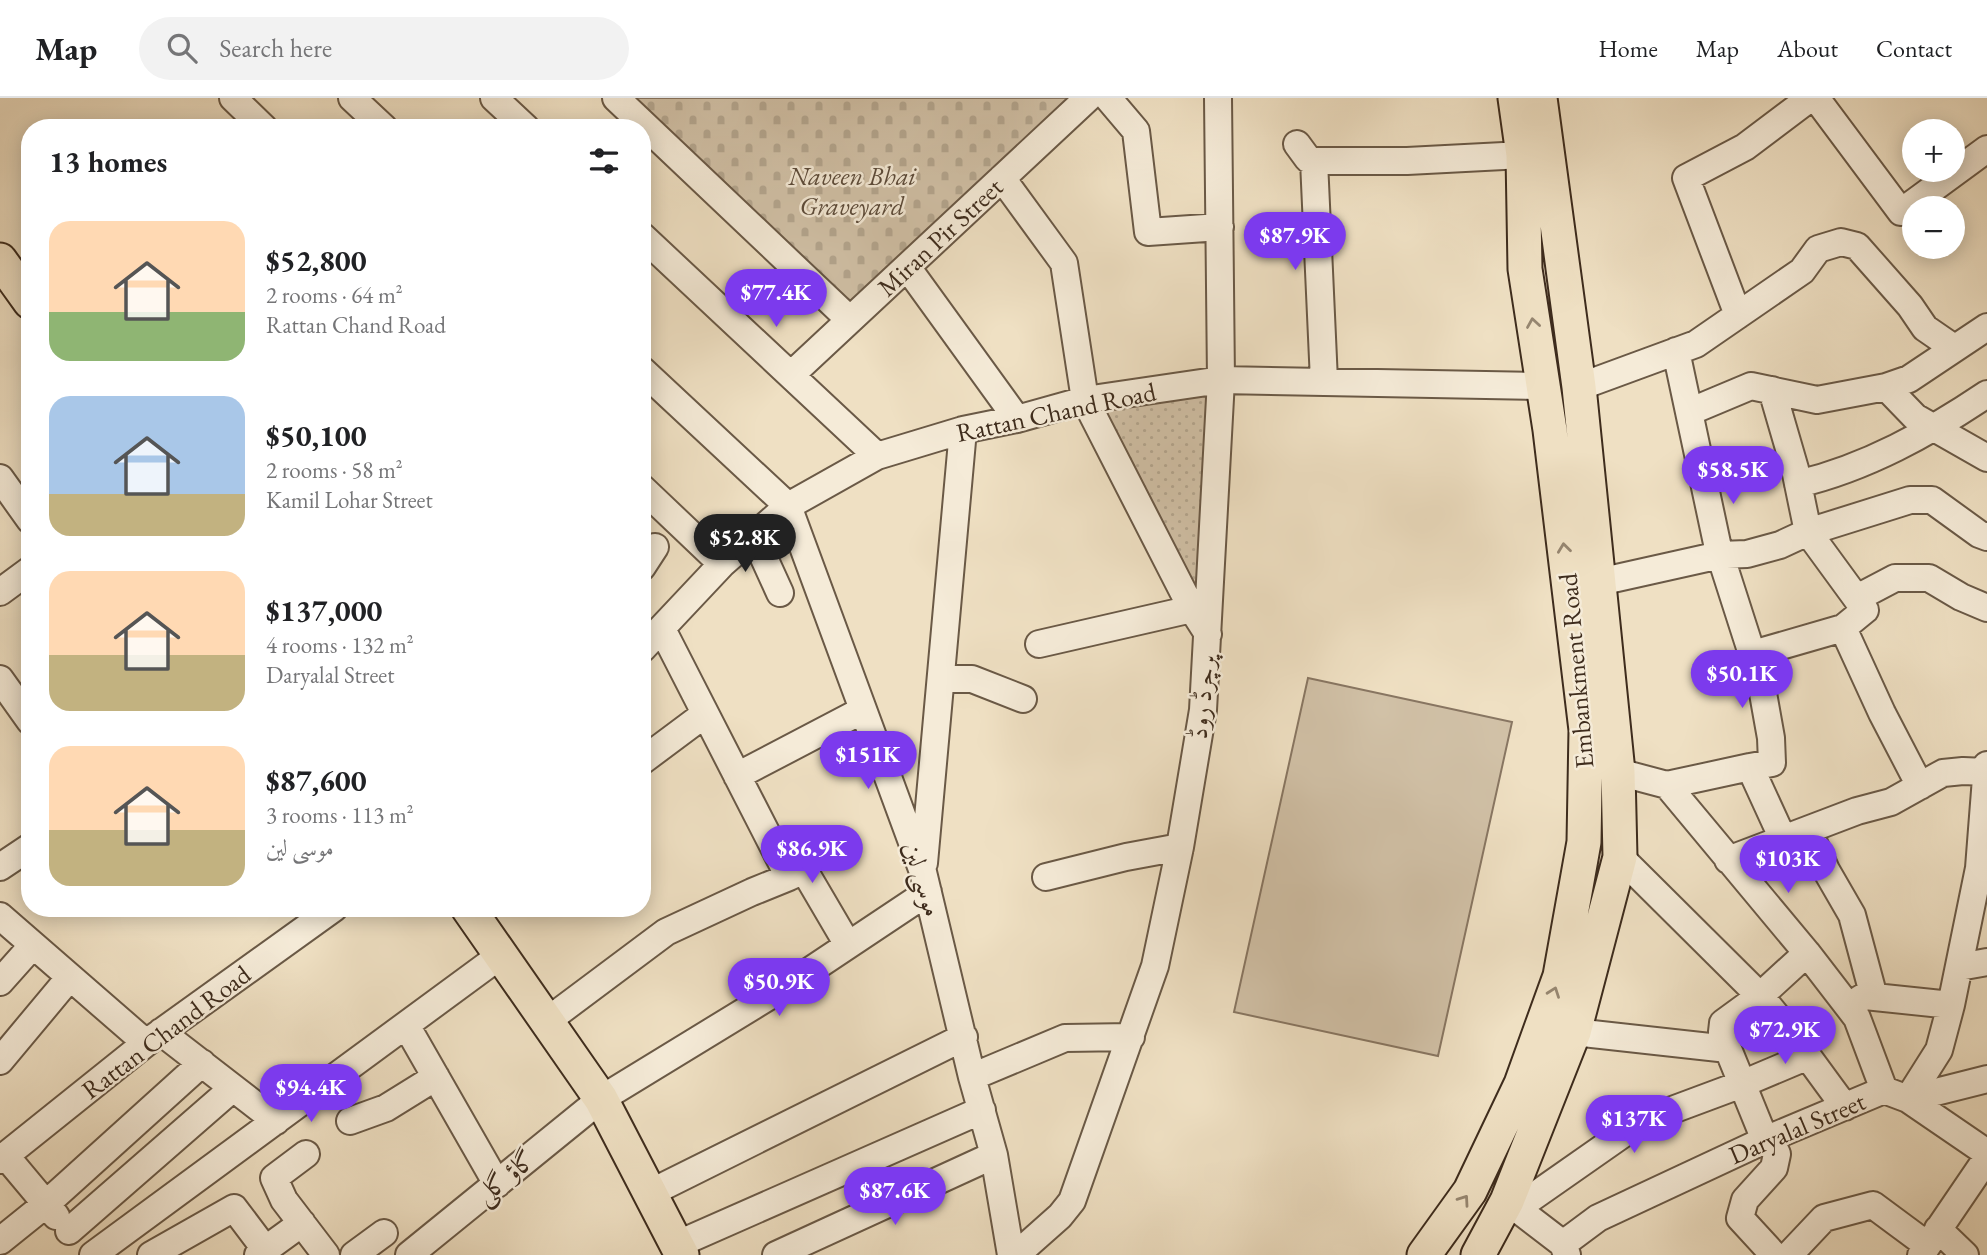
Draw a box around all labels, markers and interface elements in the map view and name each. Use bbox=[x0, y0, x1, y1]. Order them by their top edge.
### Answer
search box bbox=[139, 17, 629, 80]
text: Map bbox=[35, 27, 97, 70]
icon: search bbox=[163, 29, 201, 67]
text: Search here bbox=[219, 31, 332, 65]
text: Home bbox=[1598, 33, 1658, 64]
text: Map bbox=[1696, 33, 1739, 64]
text: About bbox=[1777, 33, 1838, 64]
text: Contact bbox=[1876, 33, 1952, 64]
map controls bbox=[1902, 119, 1965, 259]
button: + bbox=[1902, 119, 1965, 182]
text: 13 homes bbox=[49, 142, 167, 181]
icon: filters bbox=[585, 142, 623, 180]
park label: Naveen Bhai Graveyard bbox=[787, 159, 917, 223]
street label: Miran Pir Street bbox=[870, 170, 1010, 304]
button: − bbox=[1902, 196, 1965, 259]
pin: $87.9K bbox=[1238, 212, 1352, 272]
text: $87.9K bbox=[1260, 220, 1330, 250]
text: $52,800 bbox=[266, 241, 367, 280]
icon: home bbox=[105, 249, 189, 333]
pin: $77.4K bbox=[719, 270, 833, 329]
text: $77.4K bbox=[741, 277, 811, 307]
text: 2 rooms · 64 m² bbox=[266, 280, 403, 310]
text: Rattan Chand Road bbox=[266, 310, 446, 340]
one-way arrow bbox=[1526, 317, 1541, 329]
street label: Rattan Chand Road bbox=[953, 374, 1160, 450]
text: $50,100 bbox=[266, 416, 367, 455]
icon: home bbox=[105, 424, 189, 508]
pin: $58.5K bbox=[1676, 446, 1790, 506]
text: $58.5K bbox=[1698, 454, 1768, 484]
text: 2 rooms · 58 m² bbox=[266, 455, 403, 485]
text: Kamil Lohar Street bbox=[266, 485, 433, 515]
pin: $52.8K bbox=[688, 514, 802, 574]
text: $52.8K bbox=[710, 522, 780, 552]
one-way arrow bbox=[1557, 542, 1572, 554]
street label: Embankment Road bbox=[1550, 571, 1601, 770]
text: $137,000 bbox=[266, 591, 382, 630]
icon: home bbox=[105, 599, 189, 683]
text: 4 rooms · 132 m² bbox=[266, 630, 414, 660]
pin: $50.1K bbox=[1685, 650, 1799, 710]
street label: پرچرڈ روڈ bbox=[1181, 651, 1224, 741]
text: $50.1K bbox=[1707, 658, 1777, 688]
text: Daryalal Street bbox=[266, 660, 394, 690]
pin: $151K bbox=[819, 732, 917, 791]
text: $151K bbox=[836, 739, 900, 769]
text: $87,600 bbox=[266, 761, 367, 800]
icon: home bbox=[105, 774, 189, 858]
text: 3 rooms · 113 m² bbox=[266, 800, 414, 830]
pin: $86.9K bbox=[755, 826, 869, 885]
text: موسی لین bbox=[266, 833, 334, 863]
text: $86.9K bbox=[777, 833, 847, 863]
pin: $103K bbox=[1739, 836, 1837, 895]
street label: موسی لین bbox=[894, 837, 950, 921]
text: $103K bbox=[1756, 843, 1820, 873]
street label: Rattan Chand Road bbox=[75, 957, 258, 1107]
pin: $50.9K bbox=[722, 958, 836, 1018]
text: $50.9K bbox=[744, 966, 814, 996]
one-way arrow bbox=[1546, 986, 1560, 998]
pin: $72.9K bbox=[1728, 1006, 1842, 1066]
text: $72.9K bbox=[1750, 1014, 1820, 1044]
pin: $94.4K bbox=[254, 1065, 368, 1124]
text: $94.4K bbox=[276, 1072, 346, 1102]
street label: Daryalal Street bbox=[1724, 1084, 1870, 1172]
pin: $137K bbox=[1585, 1096, 1683, 1155]
text: $137K bbox=[1602, 1103, 1666, 1133]
street label: گاؤ گلی bbox=[468, 1142, 543, 1213]
pin: $87.6K bbox=[838, 1168, 952, 1227]
text: $87.6K bbox=[860, 1175, 930, 1205]
one-way arrow bbox=[1456, 1195, 1468, 1208]

